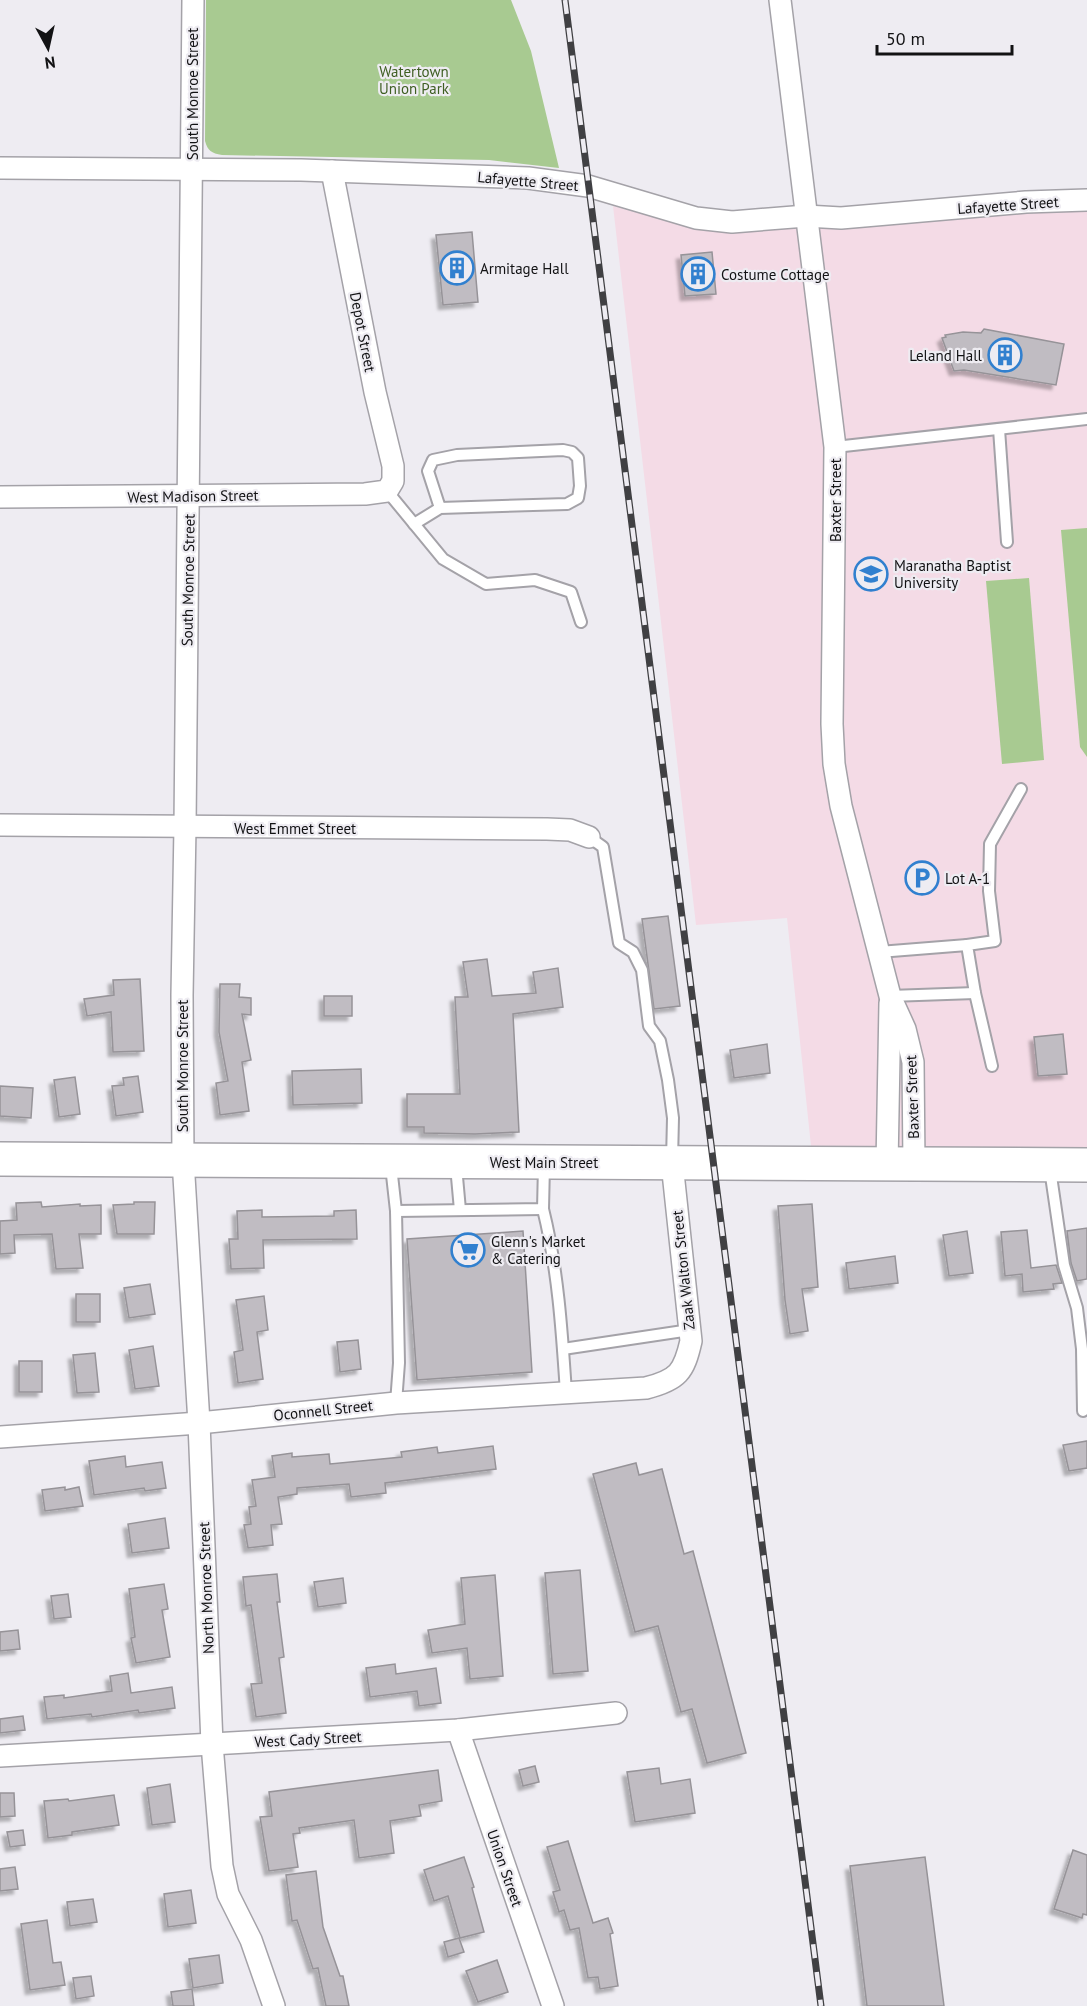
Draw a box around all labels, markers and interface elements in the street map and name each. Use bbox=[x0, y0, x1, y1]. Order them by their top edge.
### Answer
north arrow bbox=[18, 18, 78, 78]
scale bar bbox=[877, 18, 1012, 56]
text: 50 m bbox=[886, 27, 925, 50]
street label: South Monroe Street bbox=[183, 28, 202, 160]
text: N bbox=[43, 52, 57, 73]
park label: Watertown Union Park bbox=[379, 62, 450, 98]
street label: Lafayette Street bbox=[477, 167, 579, 195]
street label: Lafayette Street bbox=[957, 192, 1059, 218]
building icon: Armitage Hall bbox=[439, 250, 475, 286]
building icon: Costume Cottage bbox=[680, 256, 716, 292]
place label: Armitage Hall bbox=[480, 259, 569, 278]
place label: Costume Cottage bbox=[721, 265, 830, 284]
street label: Depot Street bbox=[346, 290, 380, 374]
building icon: Leland Hall bbox=[987, 337, 1023, 373]
place label: Leland Hall bbox=[909, 346, 983, 365]
street label: Baxter Street bbox=[826, 458, 845, 542]
street label: West Madison Street bbox=[127, 485, 259, 507]
street label: South Monroe Street bbox=[177, 514, 199, 646]
school or university icon: Maranatha Baptist University bbox=[853, 556, 889, 592]
place label: Maranatha Baptist University bbox=[894, 556, 1011, 592]
street label: West Emmet Street bbox=[234, 819, 356, 838]
parking icon: Lot A-1 bbox=[904, 860, 940, 896]
place label: Lot A-1 bbox=[945, 869, 990, 888]
street label: South Monroe Street bbox=[173, 1000, 192, 1132]
street label: Baxter Street bbox=[901, 1055, 923, 1139]
street label: West Main Street bbox=[490, 1153, 598, 1172]
street label: Zaak Walton Street bbox=[667, 1209, 699, 1331]
supermarket icon: Glenn's Market & Catering bbox=[450, 1232, 486, 1268]
place label: Glenn's Market & Catering bbox=[491, 1232, 585, 1268]
street label: Oconnell Street bbox=[272, 1395, 374, 1425]
street label: North Monroe Street bbox=[194, 1522, 218, 1654]
street label: West Cady Street bbox=[254, 1727, 362, 1751]
street label: Union Street bbox=[483, 1827, 527, 1909]

